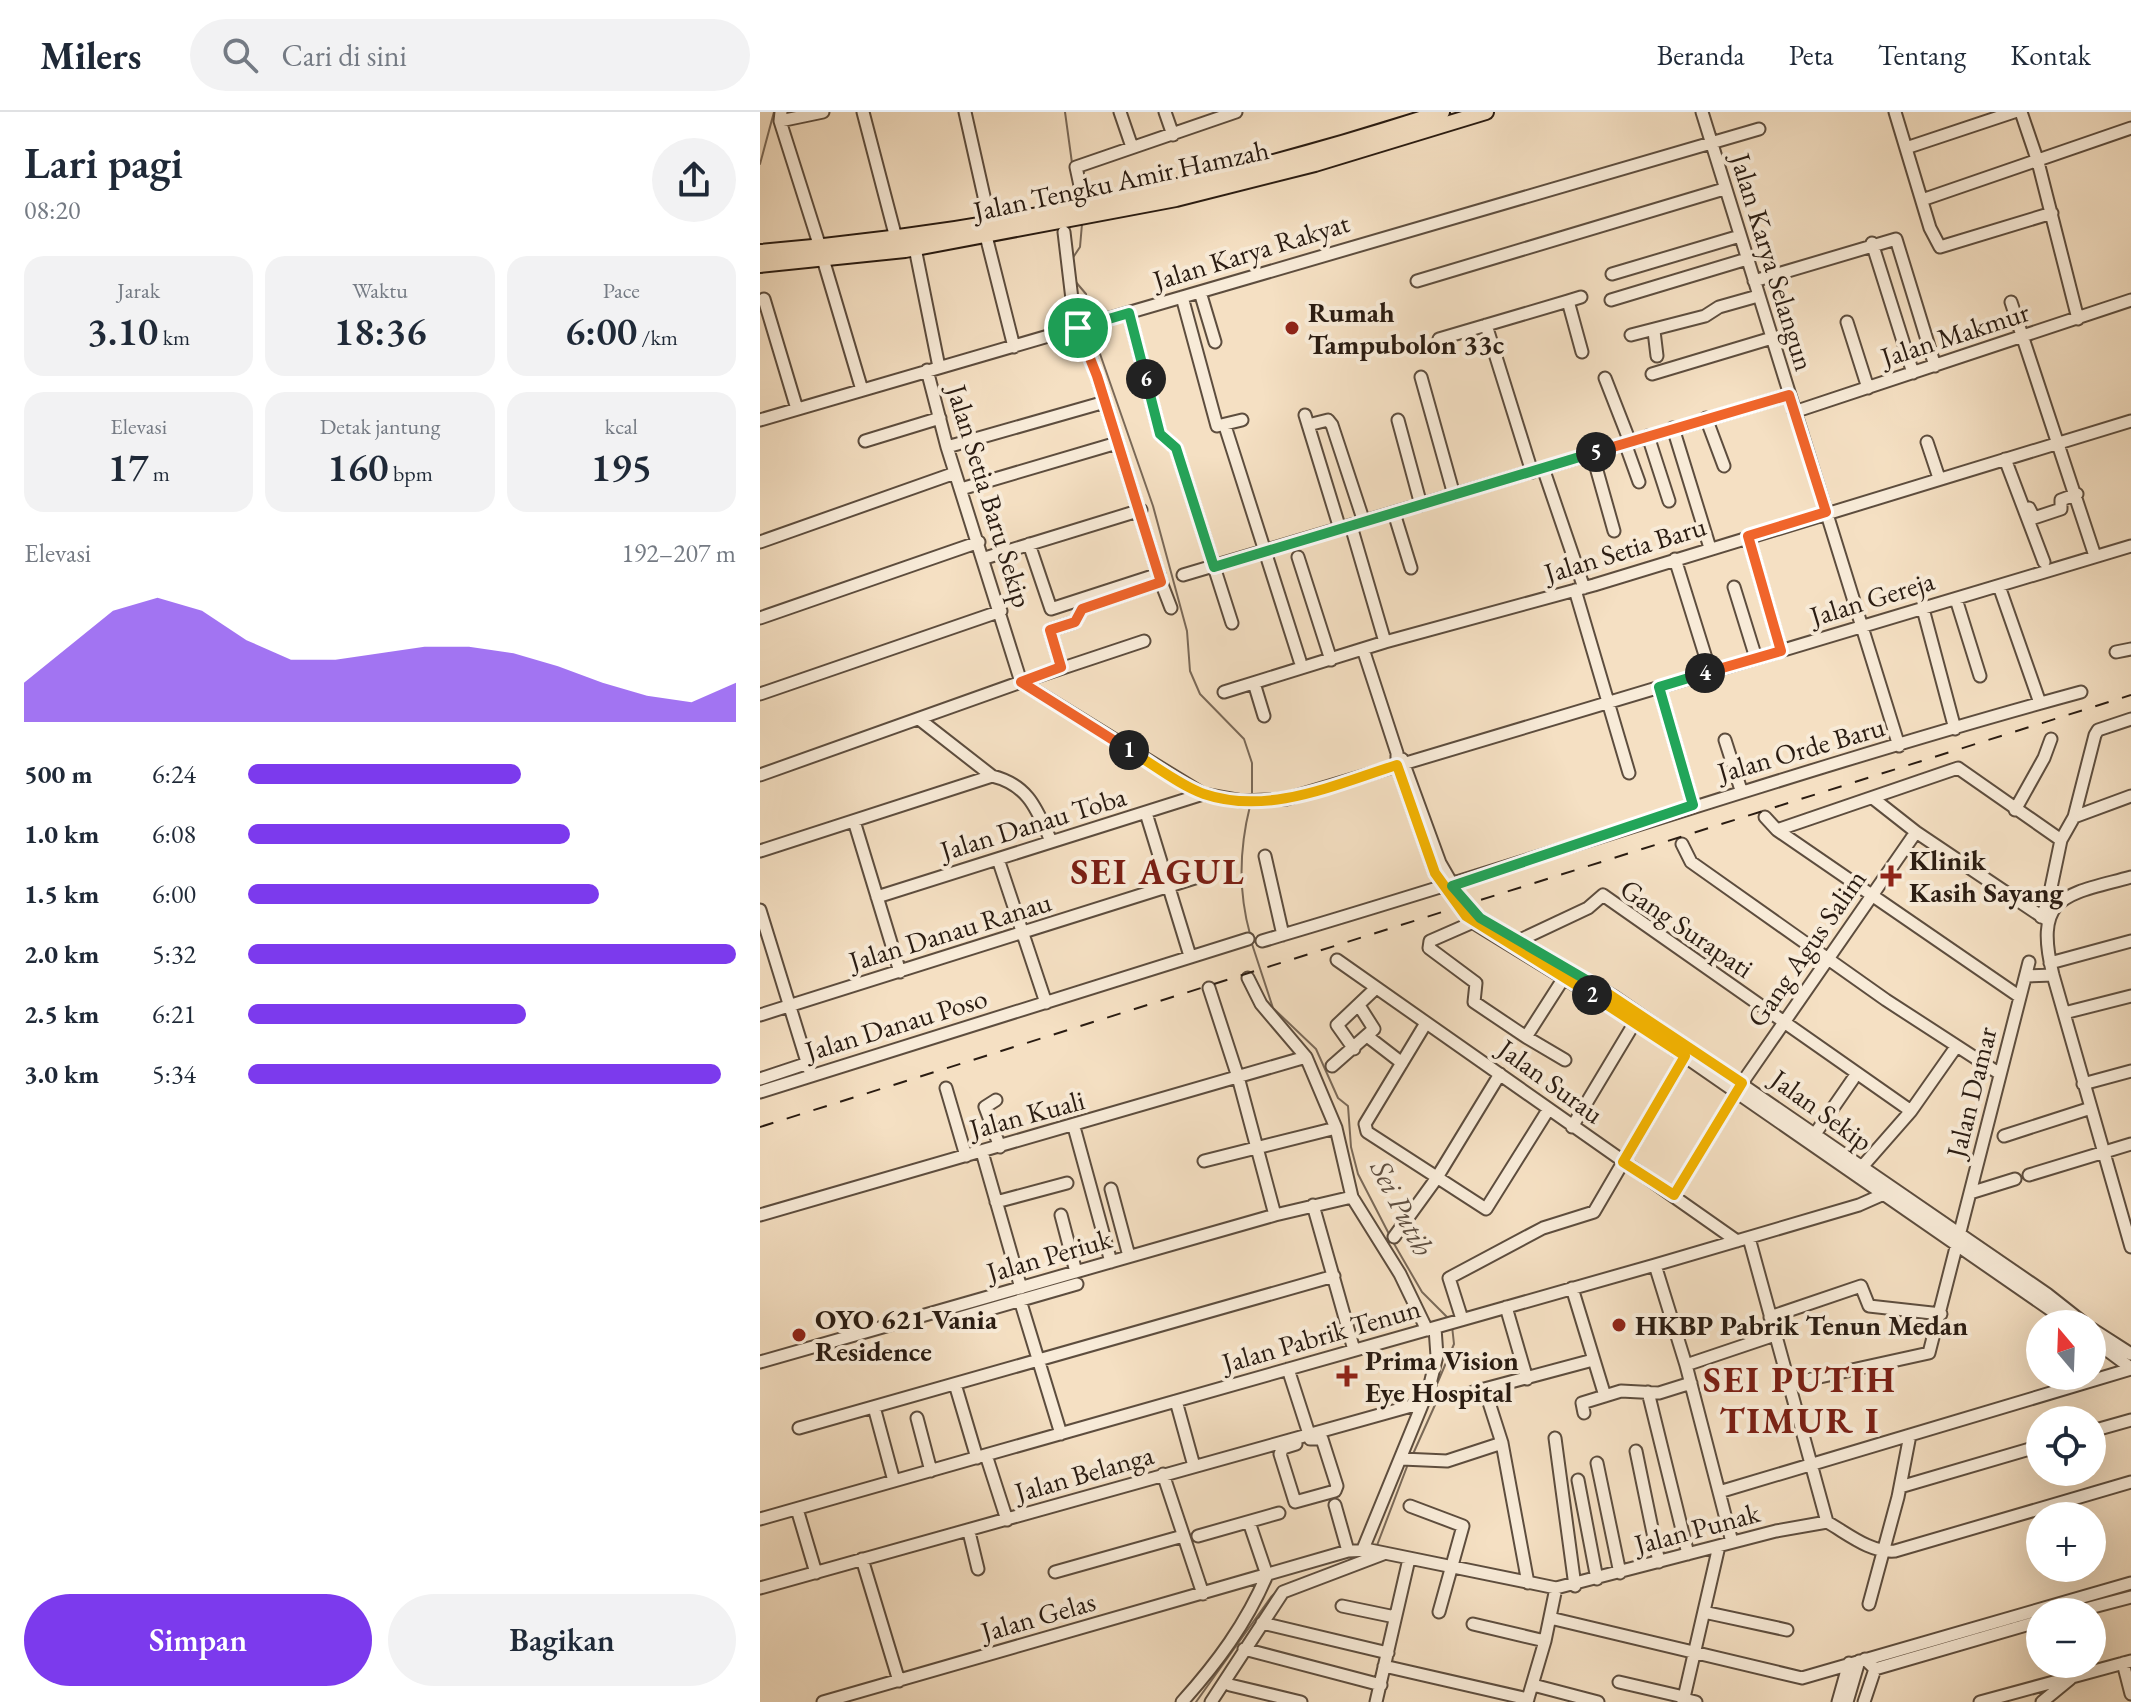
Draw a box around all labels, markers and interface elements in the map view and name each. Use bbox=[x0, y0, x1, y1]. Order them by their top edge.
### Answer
search box bbox=[190, 19, 750, 91]
text: Milers bbox=[40, 31, 142, 80]
icon: search bbox=[218, 33, 262, 77]
text: Cari di sini bbox=[282, 36, 407, 75]
text: Beranda bbox=[1657, 37, 1745, 73]
text: Peta bbox=[1789, 37, 1834, 73]
text: Tentang bbox=[1878, 37, 1966, 73]
text: Kontak bbox=[2010, 37, 2091, 73]
street label: Jalan Tengku Amir Hamzah bbox=[968, 131, 1272, 229]
text: Lari pagi bbox=[24, 134, 183, 191]
button: share bbox=[652, 138, 736, 222]
street label: Jalan Karya Selangun bbox=[1722, 147, 1823, 375]
text: 08:20 bbox=[24, 193, 80, 227]
street label: Jalan Karya Rakyat bbox=[1147, 204, 1354, 299]
text: Jarak bbox=[117, 276, 160, 305]
text: Waktu bbox=[352, 276, 408, 305]
text: Pace bbox=[603, 276, 640, 305]
street label: Jalan Makmur bbox=[1874, 293, 2034, 376]
pin bbox=[1044, 294, 1112, 362]
place label: Rumah Tampubolon 33c bbox=[1308, 294, 1504, 362]
text: 3.10 bbox=[87, 305, 158, 357]
text: 18:36 bbox=[334, 305, 426, 357]
text: 6:00 bbox=[565, 305, 637, 357]
icon: arrive bbox=[1056, 306, 1100, 350]
marker: Rumah Tampubolon 33c bbox=[1283, 319, 1301, 337]
text: km bbox=[158, 323, 190, 352]
text: /km bbox=[637, 323, 678, 352]
pin: 6 bbox=[1126, 359, 1166, 399]
text: 6 bbox=[1140, 364, 1152, 393]
street label: Jalan Setia Baru Sekip bbox=[938, 378, 1041, 612]
text: Elevasi bbox=[110, 412, 167, 441]
text: Detak jantung bbox=[320, 412, 440, 441]
text: kcal bbox=[605, 412, 638, 441]
pin: 5 bbox=[1576, 432, 1616, 472]
text: 5 bbox=[1590, 437, 1602, 466]
text: 17 bbox=[107, 441, 148, 493]
text: 160 bbox=[327, 441, 389, 493]
text: 195 bbox=[591, 441, 652, 493]
text: m bbox=[148, 459, 170, 488]
text: bpm bbox=[389, 459, 433, 488]
street label: Jalan Setia Baru bbox=[1538, 507, 1710, 591]
text: Elevasi bbox=[24, 536, 91, 570]
text: 192–207 m bbox=[621, 536, 736, 570]
street label: Jalan Gereja bbox=[1804, 562, 1939, 635]
pin: 4 bbox=[1685, 653, 1725, 693]
text: 4 bbox=[1699, 658, 1711, 687]
street label: Jalan Orde Baru bbox=[1711, 708, 1889, 791]
pin: 1 bbox=[1109, 730, 1149, 770]
text: 1 bbox=[1123, 735, 1135, 764]
text: 500 m bbox=[24, 757, 92, 791]
text: 6:24 bbox=[152, 757, 196, 791]
street label: Jalan Danau Toba bbox=[934, 777, 1131, 869]
text: 1.0 km bbox=[24, 817, 99, 851]
text: 6:08 bbox=[152, 817, 196, 851]
place label: Klinik Kasih Sayang bbox=[1909, 842, 2065, 910]
district label: SEI AGUL bbox=[1070, 848, 1246, 895]
street label: Gang Agus Salim bbox=[1738, 862, 1874, 1034]
marker: Klinik Kasih Sayang bbox=[1880, 865, 1902, 887]
street label: Gang Surapati bbox=[1613, 870, 1761, 986]
text: 1.5 km bbox=[24, 877, 99, 911]
text: 6:00 bbox=[152, 877, 196, 911]
street label: Jalan Danau Ranau bbox=[843, 883, 1056, 979]
text: 2.0 km bbox=[24, 937, 99, 971]
text: 5:32 bbox=[152, 937, 196, 971]
pin: 2 bbox=[1572, 975, 1612, 1015]
street label: Jalan Danau Poso bbox=[799, 979, 991, 1069]
text: 2 bbox=[1586, 980, 1598, 1009]
text: 2.5 km bbox=[24, 997, 99, 1031]
text: 6:21 bbox=[152, 997, 196, 1031]
street label: Jalan Damar bbox=[1937, 1022, 2005, 1163]
street label: Jalan Surau bbox=[1489, 1029, 1611, 1132]
text: 3.0 km bbox=[24, 1057, 99, 1091]
text: 5:34 bbox=[152, 1057, 196, 1091]
street label: Jalan Sekip bbox=[1762, 1060, 1880, 1159]
street label: Jalan Kuali bbox=[964, 1081, 1089, 1147]
water label: Sei Putih bbox=[1361, 1152, 1443, 1263]
street label: Jalan Periuk bbox=[981, 1220, 1116, 1291]
street label: Jalan Pabrik Tenun bbox=[1216, 1289, 1425, 1381]
place label: OYO 621 Vania Residence bbox=[815, 1301, 998, 1369]
place label: HKBP Pabrik Tenun Medan bbox=[1635, 1307, 1968, 1343]
north arrow bbox=[2026, 1310, 2106, 1390]
map controls bbox=[2026, 1310, 2106, 1678]
marker: HKBP Pabrik Tenun Medan bbox=[1610, 1316, 1628, 1334]
marker: OYO 621 Vania Residence bbox=[790, 1326, 808, 1344]
place label: Prima Vision Eye Hospital bbox=[1365, 1342, 1519, 1410]
district label: SEI PUTIH TIMUR I bbox=[1703, 1356, 1897, 1444]
marker: Prima Vision Eye Hospital bbox=[1336, 1365, 1358, 1387]
button: locate bbox=[2026, 1406, 2106, 1486]
street label: Jalan Belanga bbox=[1009, 1436, 1158, 1510]
street label: Jalan Punak bbox=[1628, 1494, 1764, 1563]
button: + bbox=[2026, 1502, 2106, 1582]
street label: Jalan Gelas bbox=[975, 1583, 1099, 1650]
button: Simpan bbox=[24, 1594, 372, 1686]
button: Bagikan bbox=[388, 1594, 736, 1686]
button: − bbox=[2026, 1598, 2106, 1678]

